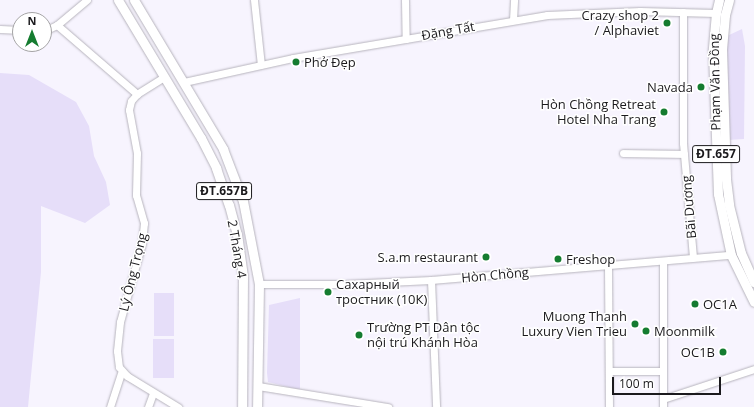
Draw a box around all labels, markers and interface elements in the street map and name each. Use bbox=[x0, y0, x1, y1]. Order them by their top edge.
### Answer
place label: Crazy shop 2 / Alphaviet bbox=[582, 8, 659, 39]
north arrow bbox=[12, 12, 52, 52]
text: N bbox=[28, 13, 36, 28]
marker: Crazy shop 2 / Alphaviet bbox=[662, 18, 672, 28]
street label: Đặng Tất bbox=[420, 19, 476, 43]
street label: Phạm Văn Đồng bbox=[706, 33, 724, 131]
place label: Phở Đẹp bbox=[304, 54, 356, 70]
marker: Phở Đẹp bbox=[291, 57, 301, 67]
place label: Navada bbox=[647, 79, 693, 95]
marker: Navada bbox=[696, 82, 706, 92]
place label: Hòn Chồng Retreat Hotel Nha Trang bbox=[540, 97, 656, 128]
marker: Hòn Chồng Retreat Hotel Nha Trang bbox=[659, 107, 669, 117]
road number: ĐT.657 bbox=[692, 144, 740, 164]
street label: Bãi Dương bbox=[678, 175, 700, 239]
road number: ĐT.657B bbox=[196, 181, 252, 201]
street label: 2 Tháng 4 bbox=[224, 219, 250, 279]
street label: Lý Ông Trọng bbox=[116, 231, 150, 313]
place label: S.a.m restaurant bbox=[378, 249, 478, 265]
place label: Freshop bbox=[566, 251, 615, 267]
marker: S.a.m restaurant bbox=[481, 252, 491, 262]
marker: Freshop bbox=[553, 254, 563, 264]
street label: Hòn Chồng bbox=[461, 264, 529, 286]
place label: Сахарный тростник (10К) bbox=[336, 277, 427, 308]
marker: Сахарный тростник (10К) bbox=[323, 287, 333, 297]
place label: OC1A bbox=[703, 296, 737, 312]
marker: OC1A bbox=[690, 299, 700, 309]
place label: Muong Thanh Luxury Vien Trieu bbox=[522, 309, 627, 340]
marker: Muong Thanh Luxury Vien Trieu bbox=[630, 319, 640, 329]
place label: Trường PT Dân tộc nội trú Khánh Hòa bbox=[367, 320, 479, 351]
place label: Moonmilk bbox=[654, 323, 715, 339]
marker: Moonmilk bbox=[641, 326, 651, 336]
marker: Trường PT Dân tộc nội trú Khánh Hòa bbox=[354, 330, 364, 340]
place label: OC1B bbox=[681, 344, 715, 360]
marker: OC1B bbox=[718, 347, 728, 357]
scale bar bbox=[614, 369, 723, 395]
text: 100 m bbox=[619, 375, 654, 392]

